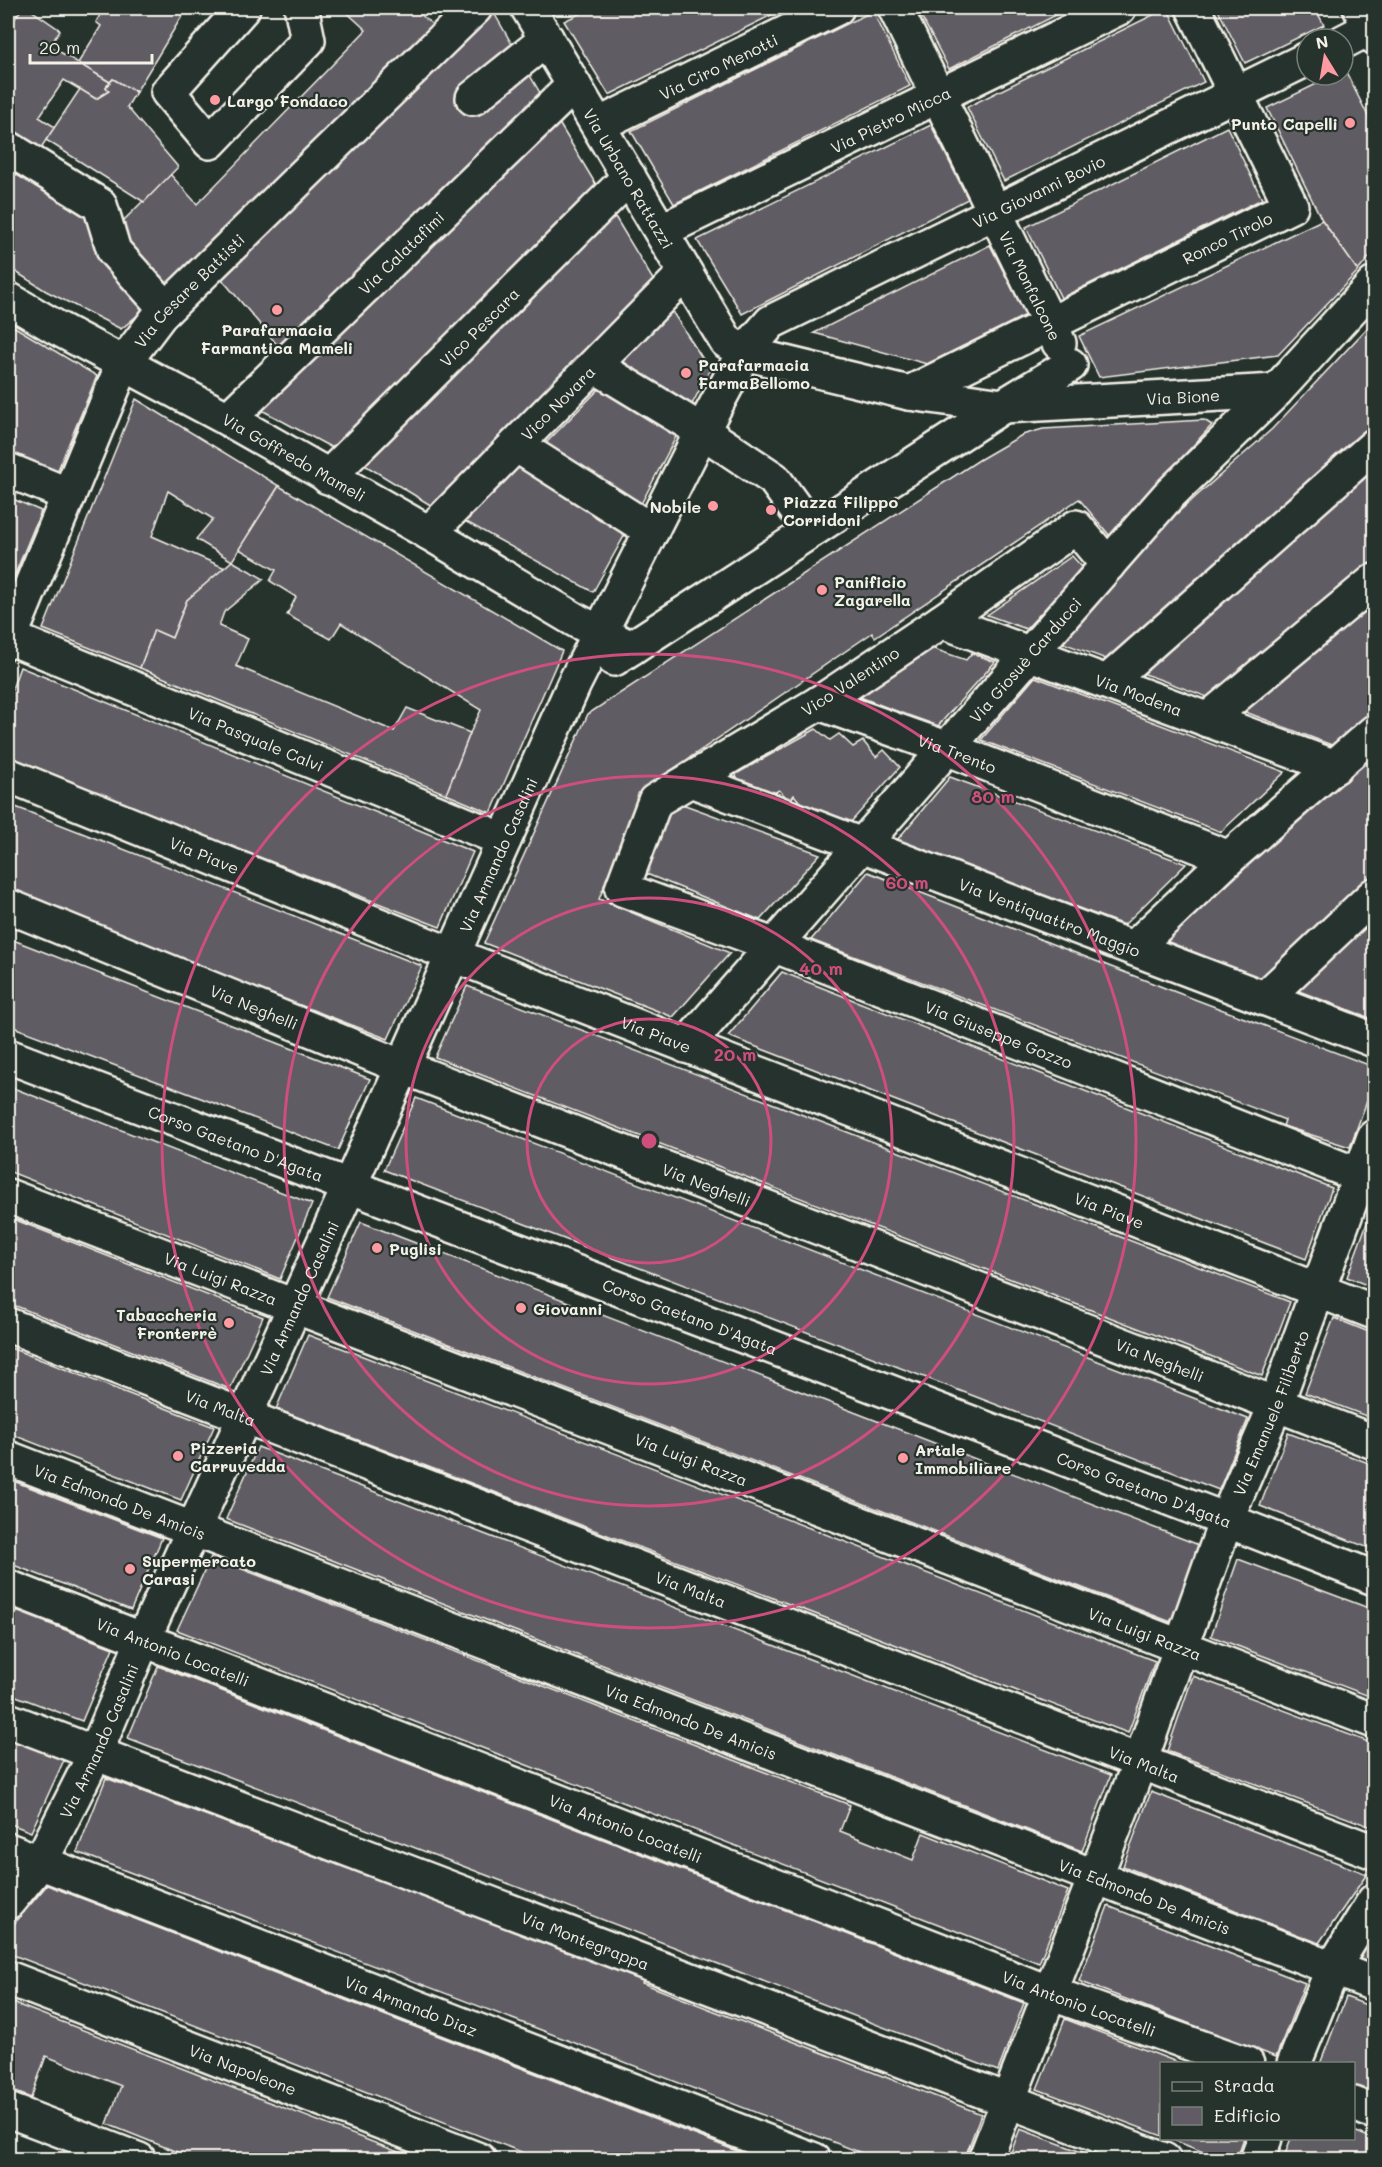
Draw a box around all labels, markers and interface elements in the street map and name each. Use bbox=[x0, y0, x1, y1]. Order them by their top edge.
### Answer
scale bar bbox=[30, 27, 152, 65]
north arrow bbox=[1295, 27, 1355, 87]
street label: Via Ciro Menotti bbox=[656, 28, 781, 104]
text: N bbox=[1314, 30, 1330, 53]
text: 20 m bbox=[39, 35, 80, 59]
street label: Via Pietro Micca bbox=[827, 81, 954, 158]
place label: Largo Fondaco bbox=[227, 90, 348, 111]
marker: Largo Fondaco bbox=[208, 93, 222, 107]
street label: Via Urbano Rattazzi bbox=[579, 104, 679, 252]
place label: Punto Capelli bbox=[1231, 113, 1338, 134]
marker: Punto Capelli bbox=[1343, 116, 1357, 130]
street label: Via Giovanni Bovio bbox=[969, 149, 1108, 232]
street label: Via Calatafimi bbox=[353, 206, 448, 299]
street label: Ronco Tirolo bbox=[1179, 206, 1275, 268]
street label: Via Monfalcone bbox=[995, 227, 1067, 344]
street label: Via Cesare Battisti bbox=[129, 228, 248, 351]
street label: Vico Pescara bbox=[435, 282, 523, 371]
marker: Parafarmacia Farmantica Mameli bbox=[270, 303, 284, 317]
place label: Parafarmacia Farmantica Mameli bbox=[201, 319, 353, 358]
place label: Parafarmacia FarmaBellomo bbox=[698, 354, 810, 393]
street label: Vico Novara bbox=[516, 361, 599, 445]
marker: Parafarmacia FarmaBellomo bbox=[679, 366, 693, 380]
street label: Via Bione bbox=[1146, 384, 1220, 409]
street label: Via Goffredo Mameli bbox=[219, 408, 370, 506]
place label: Piazza Filippo Corridoni bbox=[783, 491, 898, 530]
place label: Nobile bbox=[650, 496, 701, 517]
marker: Nobile bbox=[706, 499, 720, 513]
marker: Piazza Filippo Corridoni bbox=[764, 503, 778, 517]
place label: Panificio Zagarella bbox=[834, 571, 911, 610]
marker: Panificio Zagarella bbox=[815, 583, 829, 597]
street label: Via Giosuè Carducci bbox=[964, 592, 1085, 727]
street label: Vico Valentino bbox=[797, 642, 903, 720]
street label: Via Modena bbox=[1092, 668, 1185, 720]
street label: Via Pasquale Calvi bbox=[185, 701, 327, 776]
street label: Via Trento bbox=[915, 728, 1000, 777]
street label: Via Armando Casalini bbox=[454, 774, 542, 935]
text: 80 m bbox=[971, 784, 1015, 808]
street label: Via Piave bbox=[167, 831, 242, 878]
text: 60 m bbox=[885, 870, 929, 894]
street label: Via Ventiquattro Maggio bbox=[956, 873, 1144, 961]
text: 40 m bbox=[799, 956, 843, 980]
street label: Via Neghelli bbox=[207, 979, 301, 1034]
street label: Via Giuseppe Gozzo bbox=[922, 995, 1076, 1072]
street label: Via Piave bbox=[618, 1011, 694, 1057]
text: 20 m bbox=[714, 1042, 756, 1066]
street label: Corso Gaetano D'Agata bbox=[146, 1100, 326, 1186]
centre of rings bbox=[639, 1131, 659, 1151]
street label: Via Neghelli bbox=[659, 1158, 754, 1211]
street label: Via Piave bbox=[1071, 1186, 1147, 1232]
street label: Via Armando Casalini bbox=[254, 1217, 343, 1379]
place label: Puglisi bbox=[389, 1238, 442, 1259]
marker: Puglisi bbox=[370, 1241, 384, 1255]
street label: Via Luigi Razza bbox=[161, 1247, 280, 1309]
street label: Corso Gaetano D'Agata bbox=[600, 1273, 781, 1359]
place label: Giovanni bbox=[533, 1298, 603, 1319]
marker: Giovanni bbox=[514, 1301, 528, 1315]
place label: Tabaccheria Fronterrè bbox=[116, 1304, 217, 1343]
marker: Tabaccheria Fronterrè bbox=[222, 1316, 236, 1330]
street label: Via Emanuele Filiberto bbox=[1227, 1327, 1313, 1499]
street label: Via Neghelli bbox=[1113, 1333, 1207, 1386]
street label: Via Malta bbox=[182, 1384, 259, 1430]
street label: Via Luigi Razza bbox=[632, 1427, 751, 1490]
place label: Pizzeria Carruvedda bbox=[190, 1437, 286, 1476]
place label: Artale Immobiliare bbox=[915, 1439, 1011, 1478]
street label: Corso Gaetano D'Agata bbox=[1054, 1446, 1235, 1532]
marker: Pizzeria Carruvedda bbox=[171, 1449, 185, 1463]
marker: Artale Immobiliare bbox=[896, 1451, 910, 1465]
street label: Via Edmondo De Amicis bbox=[31, 1459, 209, 1544]
place label: Supermercato Carasi bbox=[142, 1550, 256, 1589]
marker: Supermercato Carasi bbox=[123, 1562, 137, 1576]
street label: Via Malta bbox=[653, 1565, 729, 1612]
street label: Via Luigi Razza bbox=[1085, 1602, 1205, 1664]
street label: Via Antonio Locatelli bbox=[93, 1612, 252, 1691]
street label: Via Armando Casalini bbox=[54, 1660, 142, 1822]
street label: Via Edmondo De Amicis bbox=[602, 1678, 780, 1764]
street label: Via Malta bbox=[1106, 1740, 1183, 1787]
street label: Via Antonio Locatelli bbox=[546, 1788, 705, 1867]
street label: Via Edmondo De Amicis bbox=[1056, 1853, 1234, 1938]
street label: Via Montegrappa bbox=[519, 1906, 653, 1974]
street label: Via Antonio Locatelli bbox=[999, 1965, 1159, 2041]
street label: Via Armando Diaz bbox=[342, 1970, 481, 2040]
street label: Via Napoleone bbox=[186, 2039, 300, 2099]
legend bbox=[1160, 2062, 1355, 2140]
text: Strada bbox=[1214, 2073, 1275, 2097]
text: Edificio bbox=[1214, 2103, 1281, 2127]

